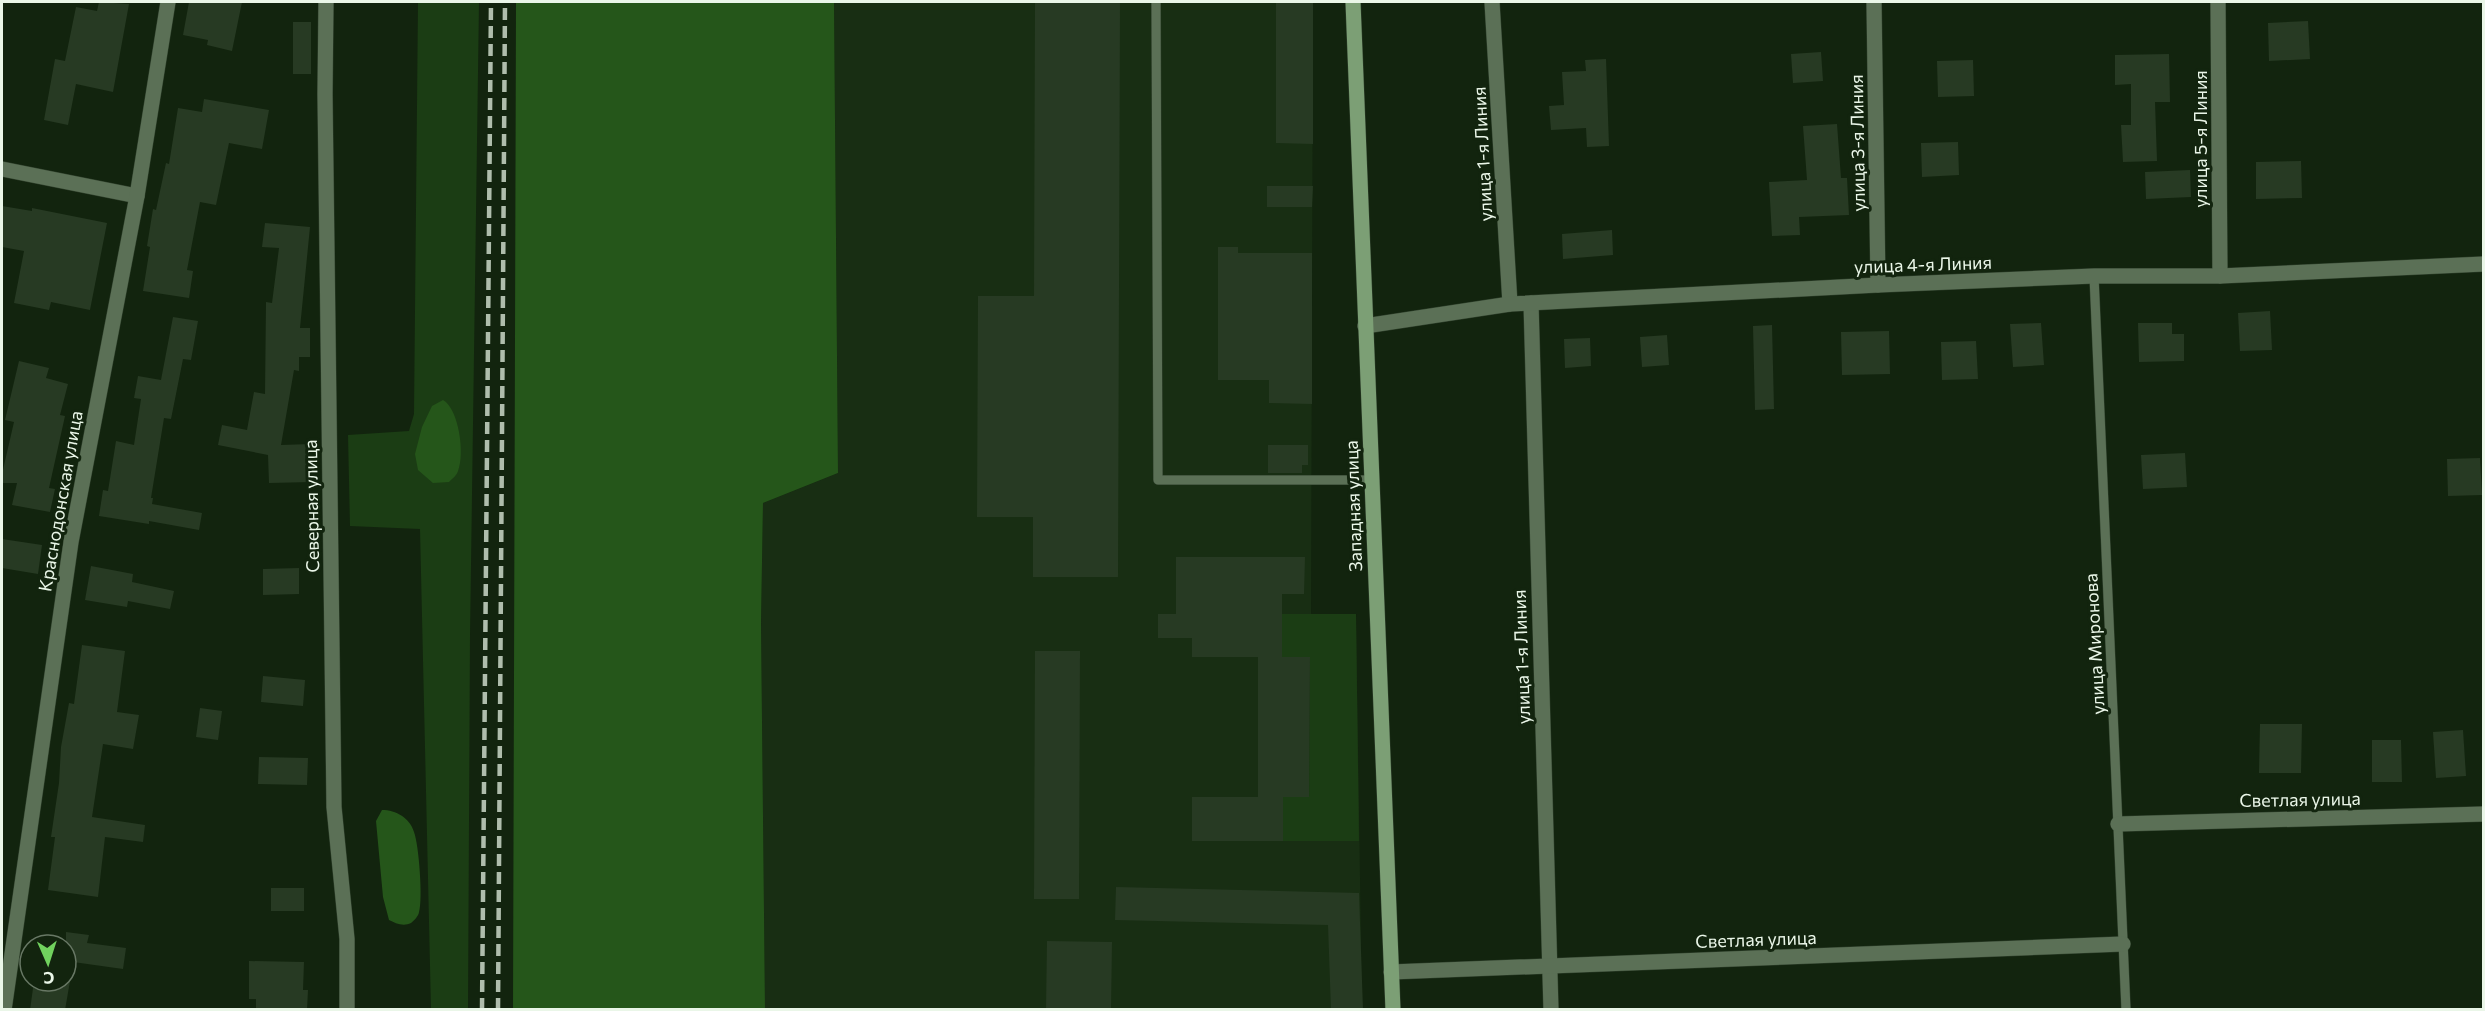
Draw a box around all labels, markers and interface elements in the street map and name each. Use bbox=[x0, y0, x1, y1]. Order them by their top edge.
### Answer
street label: улица 5-я Линия bbox=[2189, 70, 2211, 208]
street label: улица 3-я Линия bbox=[1845, 74, 1869, 212]
street label: улица 1-я Линия bbox=[1467, 86, 1497, 222]
street label: улица 4-я Линия bbox=[1854, 251, 1992, 277]
street label: Краснодонская улица bbox=[33, 409, 87, 593]
street label: Северная улица bbox=[299, 439, 323, 573]
street label: Западная улица bbox=[1340, 440, 1366, 572]
street label: улица Миронова bbox=[2079, 573, 2109, 715]
street label: улица 1-я Линия bbox=[1508, 589, 1534, 725]
street label: Светлая улица bbox=[2239, 787, 2361, 811]
street label: Светлая улица bbox=[1695, 926, 1817, 952]
north arrow bbox=[18, 933, 78, 993]
text: С bbox=[43, 969, 55, 988]

